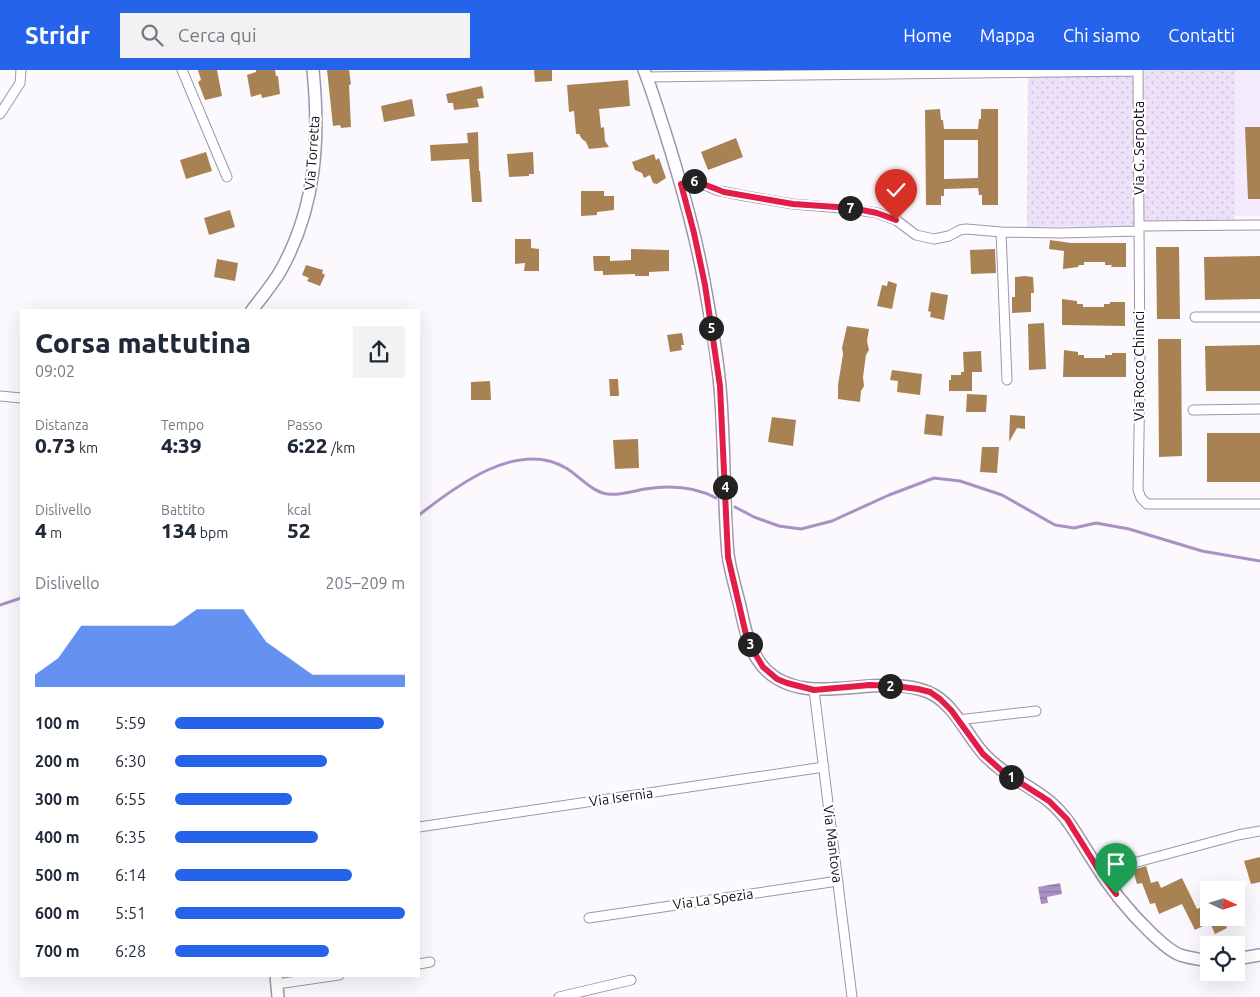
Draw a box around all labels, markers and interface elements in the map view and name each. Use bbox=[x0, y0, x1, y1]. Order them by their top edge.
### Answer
search box bbox=[120, 13, 470, 58]
icon: search bbox=[138, 21, 166, 49]
text: Stridr bbox=[25, 22, 90, 49]
text: Cerca qui bbox=[178, 24, 257, 46]
text: Home bbox=[903, 25, 952, 45]
text: Mappa bbox=[980, 25, 1035, 45]
text: Chi siamo bbox=[1063, 25, 1140, 45]
text: Contatti bbox=[1168, 25, 1235, 45]
street label: Via G. Serpotta bbox=[1131, 101, 1147, 195]
street label: Via Torretta bbox=[301, 115, 323, 191]
pin: 6 bbox=[682, 168, 706, 194]
pin bbox=[875, 169, 917, 220]
text: 6 bbox=[691, 173, 698, 189]
icon: check bbox=[882, 176, 910, 204]
pin: 7 bbox=[838, 196, 862, 220]
text: 7 bbox=[847, 200, 854, 216]
street label: Via Rocco Chinnci bbox=[1131, 311, 1147, 421]
pin: 5 bbox=[698, 316, 724, 340]
text: 5 bbox=[708, 320, 715, 336]
button: share bbox=[353, 326, 405, 378]
text: Corsa mattutina bbox=[35, 327, 251, 358]
text: 09:02 bbox=[35, 362, 75, 380]
text: Distanza bbox=[35, 417, 89, 433]
text: Tempo bbox=[161, 417, 204, 433]
text: Passo bbox=[287, 417, 323, 433]
text: 0.73 bbox=[35, 433, 76, 457]
text: 4:39 bbox=[161, 433, 202, 457]
text: 6:22 bbox=[287, 433, 328, 457]
text: km bbox=[76, 440, 98, 456]
text: /km bbox=[328, 440, 355, 456]
pin: 4 bbox=[712, 474, 738, 500]
text: 4 bbox=[722, 479, 729, 495]
text: Dislivello bbox=[35, 502, 91, 518]
text: Battito bbox=[161, 502, 205, 518]
text: kcal bbox=[287, 502, 311, 518]
text: 4 bbox=[35, 518, 47, 542]
text: 134 bbox=[161, 518, 197, 542]
text: 52 bbox=[287, 518, 311, 542]
text: m bbox=[47, 525, 62, 541]
text: bpm bbox=[197, 525, 228, 541]
text: Dislivello bbox=[35, 574, 100, 592]
text: 205–209 m bbox=[325, 574, 405, 592]
pin: 3 bbox=[738, 632, 762, 656]
text: 3 bbox=[747, 636, 754, 652]
pin: 2 bbox=[878, 674, 902, 698]
text: 2 bbox=[887, 678, 894, 694]
text: 100 m bbox=[35, 714, 80, 732]
text: 5:59 bbox=[115, 714, 146, 732]
text: 200 m bbox=[35, 752, 80, 770]
text: 6:30 bbox=[115, 752, 146, 770]
pin: 1 bbox=[998, 764, 1024, 790]
text: 1 bbox=[1008, 769, 1015, 785]
street label: Via Isernia bbox=[588, 785, 654, 809]
text: 300 m bbox=[35, 790, 80, 808]
text: 6:55 bbox=[115, 790, 146, 808]
street label: Via Mantova bbox=[820, 804, 846, 884]
text: 400 m bbox=[35, 828, 80, 846]
text: 6:35 bbox=[115, 828, 146, 846]
pin bbox=[1095, 843, 1137, 894]
icon: arrive bbox=[1102, 850, 1130, 878]
text: 500 m bbox=[35, 866, 80, 884]
text: 6:14 bbox=[115, 866, 146, 884]
north arrow bbox=[1200, 881, 1245, 926]
map controls bbox=[1200, 881, 1245, 981]
street label: Via La Spezia bbox=[672, 885, 754, 913]
text: 600 m bbox=[35, 904, 80, 922]
text: 5:51 bbox=[115, 904, 146, 922]
button: locate bbox=[1200, 936, 1245, 981]
text: 700 m bbox=[35, 942, 80, 960]
text: 6:28 bbox=[115, 942, 146, 960]

